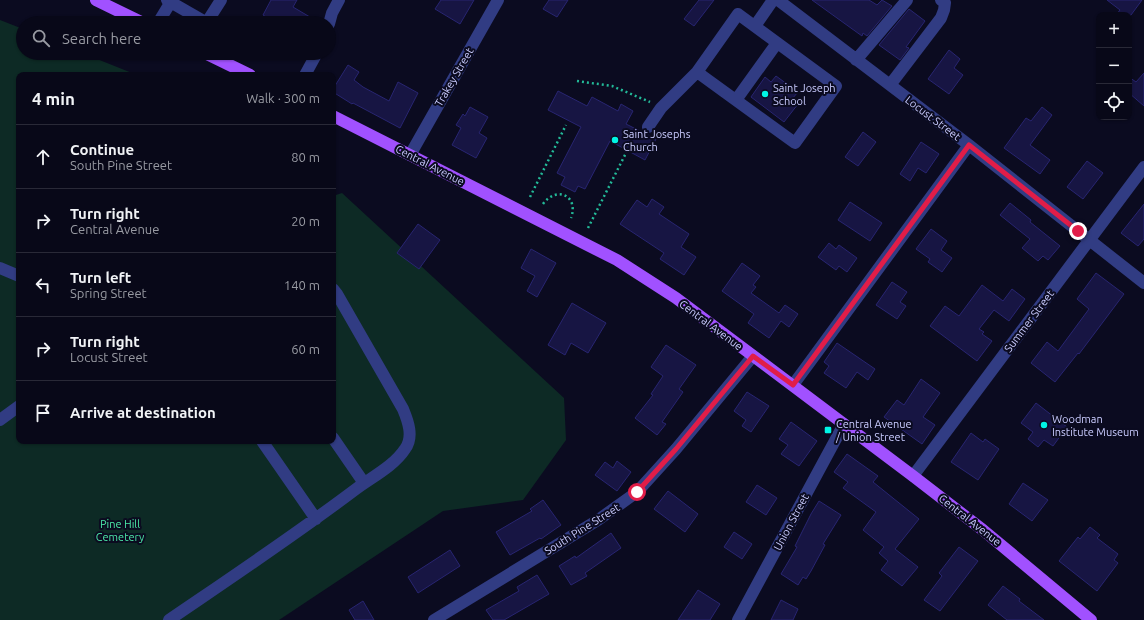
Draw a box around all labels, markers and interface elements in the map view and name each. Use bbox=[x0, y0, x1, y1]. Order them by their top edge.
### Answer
map controls bbox=[1096, 12, 1132, 120]
button: + bbox=[1096, 12, 1132, 48]
search box bbox=[16, 16, 336, 60]
icon: search bbox=[30, 27, 52, 49]
text: Search here bbox=[62, 30, 141, 47]
street label: Trakey Street bbox=[432, 45, 476, 108]
button: − bbox=[1096, 48, 1132, 84]
place label: Saint Joseph School bbox=[773, 82, 836, 107]
button: locate bbox=[1096, 84, 1132, 120]
text: 4 min bbox=[32, 89, 75, 108]
marker: Saint Joseph School bbox=[760, 89, 770, 99]
text: Walk · 300 m bbox=[246, 91, 320, 105]
street label: Locust Street bbox=[903, 93, 963, 143]
place label: Saint Josephs Church bbox=[623, 128, 691, 153]
marker: Saint Josephs Church bbox=[610, 135, 620, 145]
text: Continue bbox=[70, 141, 134, 158]
street label: Central Avenue bbox=[394, 142, 466, 188]
icon: ahead bbox=[32, 146, 54, 168]
text: 80 m bbox=[291, 150, 320, 164]
text: South Pine Street bbox=[70, 158, 172, 172]
text: Turn right bbox=[70, 205, 140, 222]
icon: right bbox=[32, 210, 54, 232]
text: 20 m bbox=[291, 214, 320, 228]
text: Central Avenue bbox=[70, 222, 159, 236]
route end bbox=[1069, 222, 1087, 240]
text: Turn left bbox=[70, 269, 131, 286]
icon: left bbox=[32, 274, 54, 296]
text: 140 m bbox=[284, 278, 320, 292]
text: Spring Street bbox=[70, 286, 147, 300]
street label: Summer Street bbox=[1002, 287, 1057, 354]
street label: Central Avenue bbox=[677, 297, 745, 353]
text: Turn right bbox=[70, 333, 140, 350]
icon: right bbox=[32, 338, 54, 360]
text: 60 m bbox=[291, 342, 320, 356]
text: Locust Street bbox=[70, 350, 148, 364]
icon: arrive bbox=[32, 402, 54, 424]
text: Arrive at destination bbox=[70, 404, 216, 421]
place label: Woodman Institute Museum bbox=[1052, 413, 1139, 438]
place label: Central Avenue / Union Street bbox=[835, 418, 912, 443]
marker: Woodman Institute Museum bbox=[1039, 420, 1049, 430]
marker: Central Avenue / Union Street bbox=[823, 425, 833, 435]
route start bbox=[628, 483, 646, 501]
street label: Union Street bbox=[771, 491, 811, 552]
street label: Central Avenue bbox=[936, 492, 1004, 548]
street label: South Pine Street bbox=[542, 501, 622, 557]
park label: Pine Hill Cemetery bbox=[96, 518, 145, 543]

